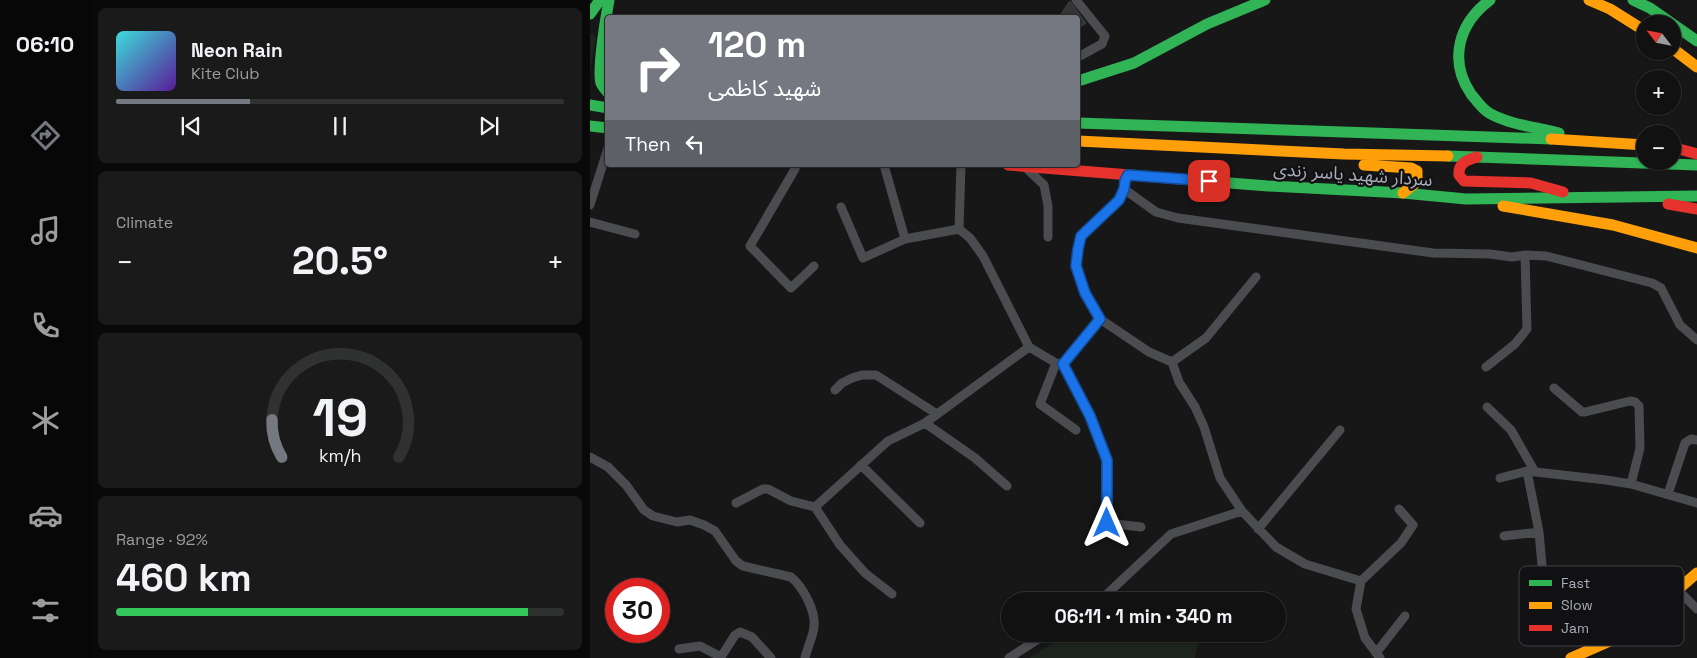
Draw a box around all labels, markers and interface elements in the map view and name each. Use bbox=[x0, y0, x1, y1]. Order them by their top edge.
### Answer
north arrow bbox=[1636, 15, 1681, 60]
map controls bbox=[1636, 15, 1681, 170]
text: 120 m bbox=[708, 23, 806, 67]
text: 06:10 bbox=[16, 30, 74, 58]
icon: right bbox=[625, 35, 690, 100]
text: Neon Rain bbox=[191, 38, 283, 63]
text: Kite Club bbox=[191, 63, 260, 84]
button: + bbox=[1636, 70, 1681, 115]
text: شهید کاظمی bbox=[708, 74, 821, 102]
icon: previous bbox=[177, 112, 205, 140]
icon: pause bbox=[326, 112, 354, 140]
icon: next bbox=[475, 112, 503, 140]
icon: directions bbox=[28, 118, 63, 153]
button: − bbox=[1636, 125, 1681, 170]
icon: left bbox=[681, 130, 709, 158]
text: Then bbox=[625, 132, 671, 157]
street label: سردار شهید یاسر زندی bbox=[1273, 157, 1433, 191]
pin bbox=[1188, 160, 1230, 202]
icon: arrive bbox=[1195, 167, 1223, 195]
text: Climate bbox=[116, 212, 173, 233]
icon: music bbox=[28, 213, 63, 248]
text: 20.5° bbox=[292, 237, 388, 285]
text: − bbox=[116, 244, 133, 280]
text: + bbox=[547, 244, 564, 280]
icon: phone bbox=[28, 308, 63, 343]
text: 19 bbox=[312, 385, 368, 451]
icon: climate bbox=[28, 403, 63, 438]
text: km/h bbox=[319, 444, 361, 467]
position arrow bbox=[1080, 496, 1132, 548]
icon: car bbox=[28, 498, 63, 533]
text: Range · 92% bbox=[116, 529, 208, 550]
text: 460 km bbox=[116, 554, 252, 602]
legend bbox=[1519, 566, 1684, 646]
text: Fast bbox=[1561, 574, 1590, 592]
speed limit sign: 30 bbox=[605, 578, 670, 643]
icon: filters bbox=[28, 593, 63, 628]
text: Slow bbox=[1561, 596, 1593, 614]
text: 06:11 · 1 min · 340 m bbox=[1055, 604, 1232, 629]
text: Jam bbox=[1561, 619, 1589, 637]

